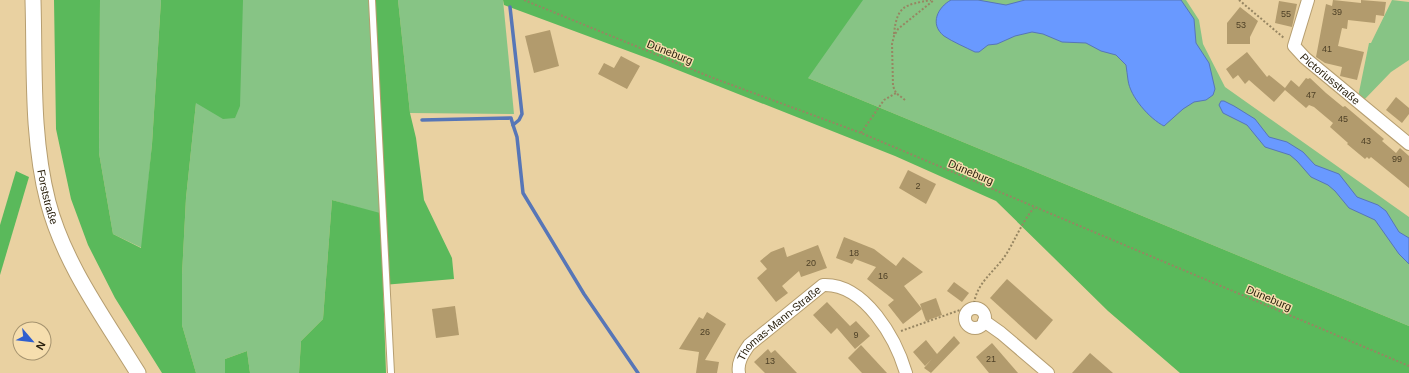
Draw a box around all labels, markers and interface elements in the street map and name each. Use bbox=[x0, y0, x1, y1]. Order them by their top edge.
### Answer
house number: 39 bbox=[1332, 7, 1342, 17]
house number: 55 bbox=[1281, 9, 1291, 19]
house number: 53 bbox=[1236, 20, 1246, 30]
street label: Düneburg bbox=[645, 37, 695, 67]
house number: 41 bbox=[1322, 44, 1332, 54]
street label: Pictoriusstraße bbox=[1298, 51, 1362, 107]
house number: 47 bbox=[1306, 90, 1316, 100]
house number: 45 bbox=[1338, 114, 1348, 124]
house number: 43 bbox=[1361, 136, 1371, 146]
house number: 99 bbox=[1392, 154, 1402, 164]
street label: Düneburg bbox=[946, 157, 996, 187]
street label: Forststraße bbox=[35, 168, 60, 226]
house number: 2 bbox=[915, 181, 921, 191]
house number: 18 bbox=[849, 248, 859, 258]
house number: 20 bbox=[806, 258, 816, 268]
house number: 16 bbox=[878, 271, 888, 281]
street label: Thomas-Mann-Straße bbox=[735, 283, 823, 363]
street label: Düneburg bbox=[1244, 283, 1294, 313]
north arrow bbox=[12, 321, 52, 361]
house number: 26 bbox=[700, 327, 710, 337]
house number: 9 bbox=[853, 330, 859, 340]
text: N bbox=[34, 339, 48, 352]
house number: 21 bbox=[986, 354, 996, 364]
house number: 13 bbox=[765, 356, 775, 366]

